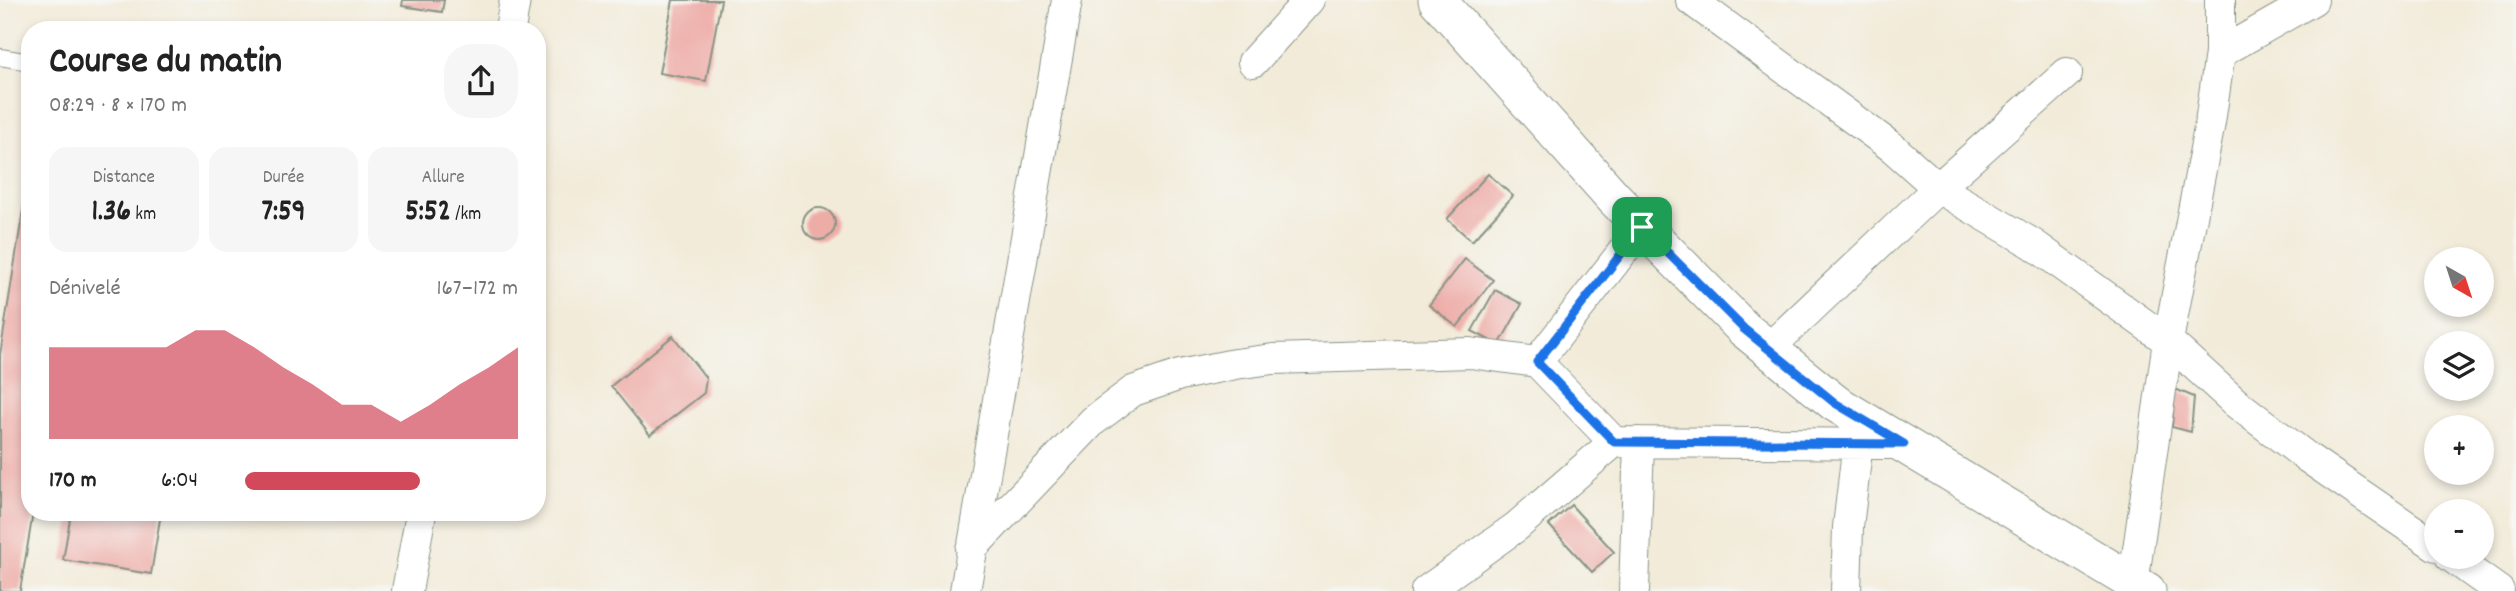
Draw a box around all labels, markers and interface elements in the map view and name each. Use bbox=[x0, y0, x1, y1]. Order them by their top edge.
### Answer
text: Course du matin bbox=[49, 36, 282, 91]
button: share bbox=[444, 44, 518, 118]
text: 08:29 · 8 × 170 m bbox=[49, 90, 187, 123]
text: Distance bbox=[93, 165, 155, 192]
text: Durée bbox=[263, 165, 304, 192]
text: Allure bbox=[422, 165, 465, 192]
text: 1.36 bbox=[91, 192, 131, 235]
text: 7:59 bbox=[261, 192, 306, 235]
text: 5:52 bbox=[405, 192, 451, 235]
pin bbox=[1612, 197, 1672, 257]
text: km bbox=[131, 202, 156, 229]
text: /km bbox=[451, 202, 481, 229]
icon: arrive bbox=[1623, 208, 1661, 246]
north arrow bbox=[2424, 247, 2494, 317]
map controls bbox=[2424, 247, 2494, 569]
text: Dénivelé bbox=[49, 273, 121, 306]
text: 167–172 m bbox=[437, 273, 518, 306]
button: layers bbox=[2424, 331, 2494, 401]
button: + bbox=[2424, 415, 2494, 485]
text: 170 m bbox=[49, 465, 96, 498]
text: 6:04 bbox=[161, 465, 198, 498]
button: − bbox=[2424, 499, 2494, 569]

